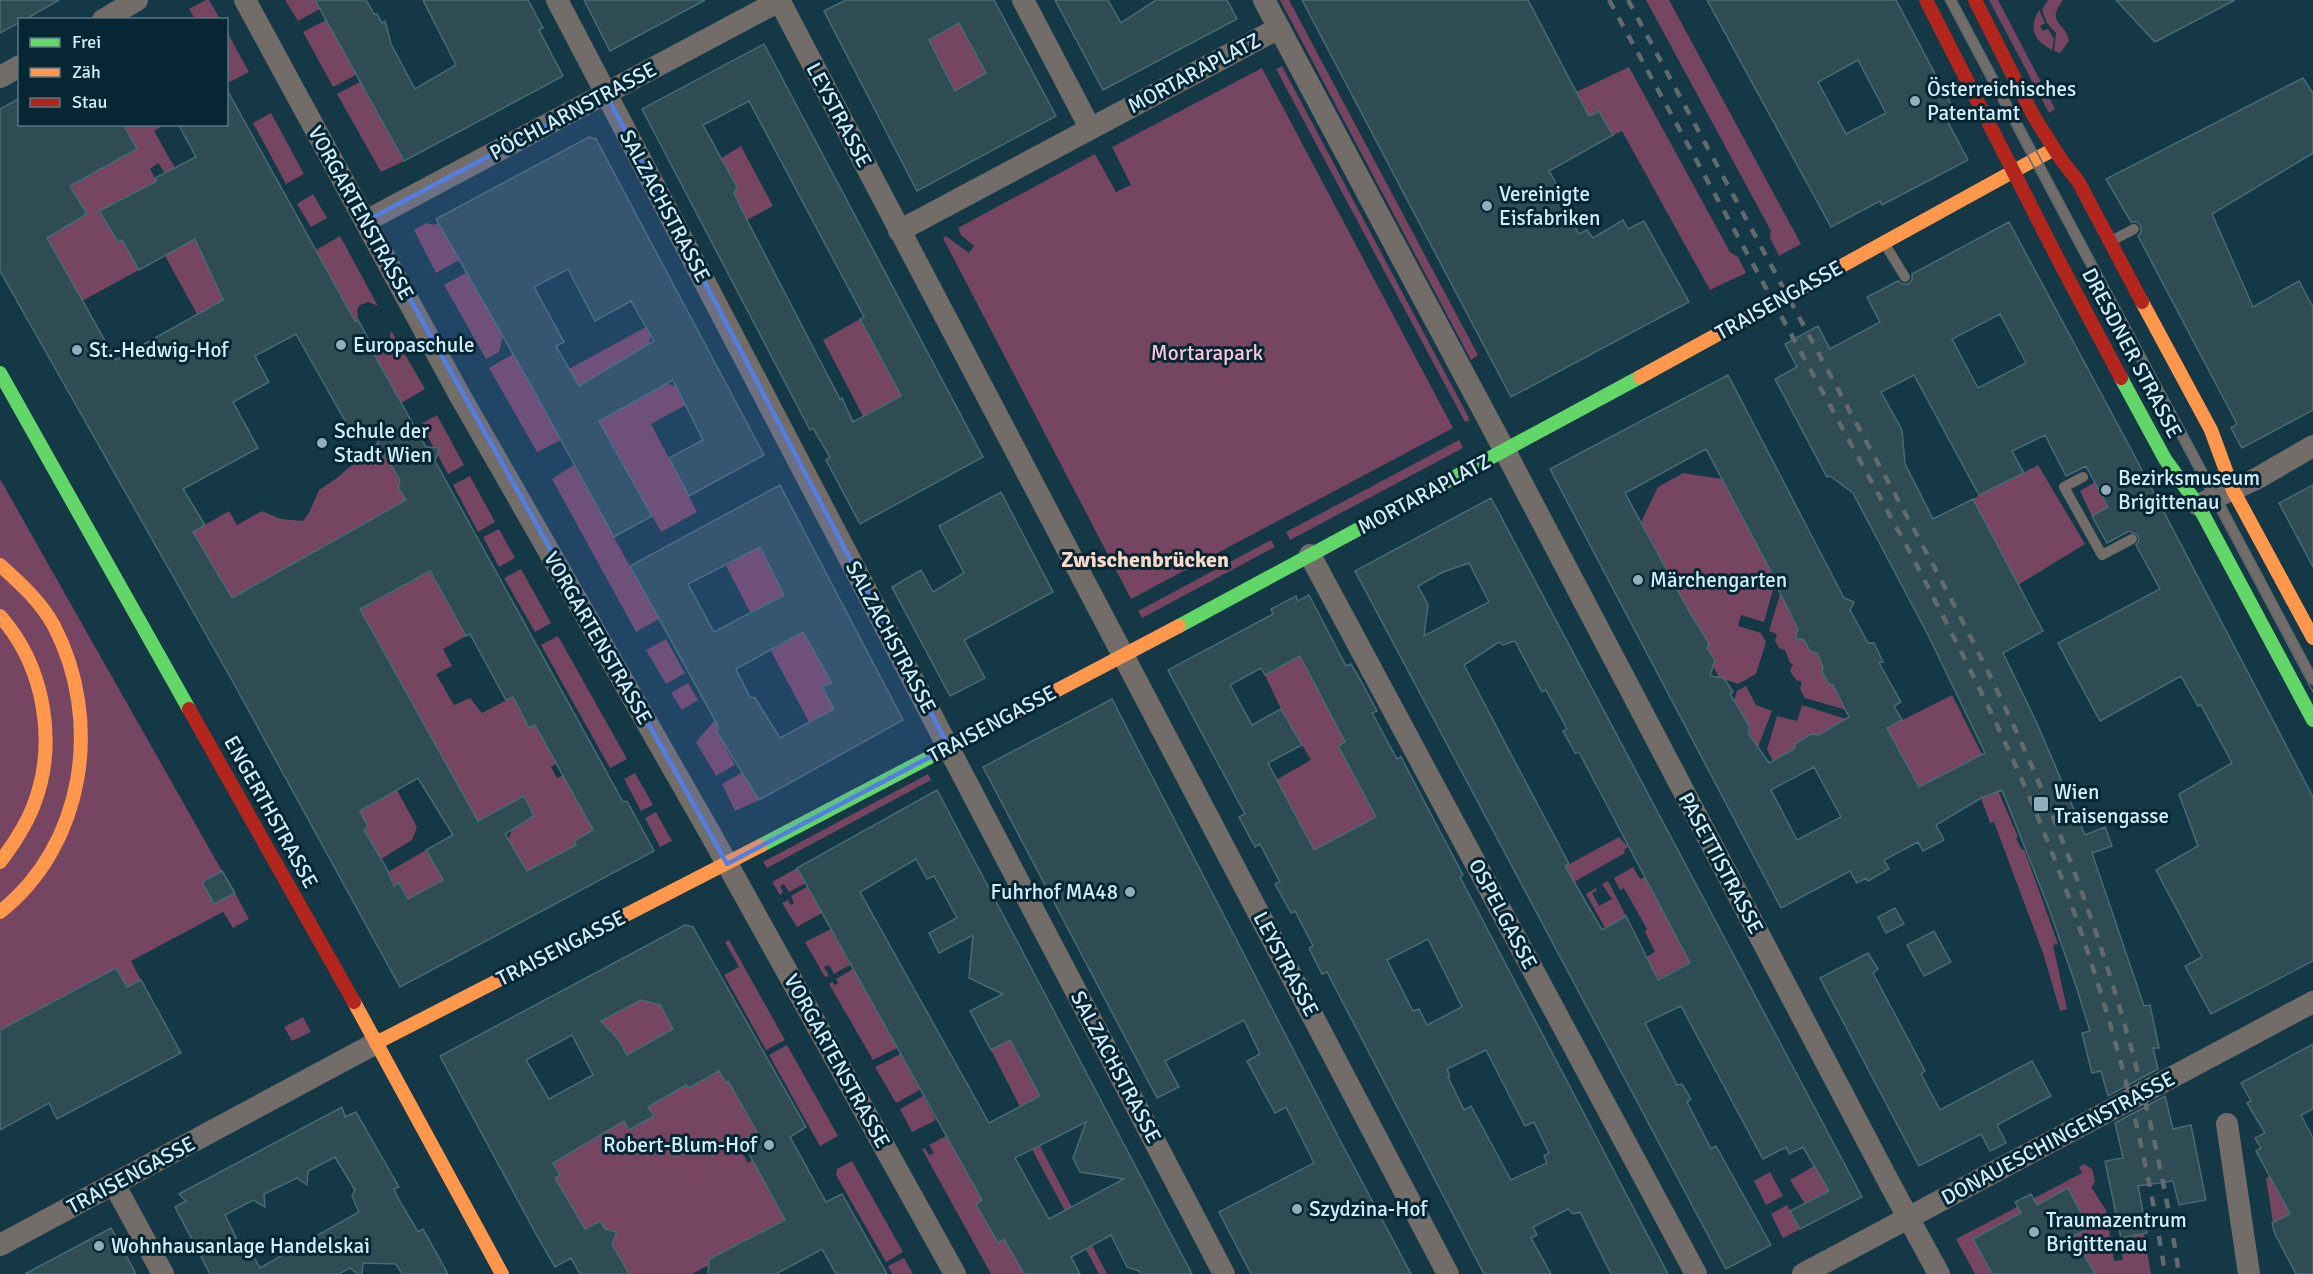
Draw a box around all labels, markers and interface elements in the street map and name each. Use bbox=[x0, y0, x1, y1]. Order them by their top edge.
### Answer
legend bbox=[18, 18, 228, 126]
street label: MORTARAPLATZ bbox=[1123, 27, 1265, 119]
text: Frei bbox=[72, 31, 101, 53]
street label: PÖCHLARNSTRASSE bbox=[485, 56, 661, 166]
street label: LEYSTRASSE bbox=[801, 58, 877, 172]
text: Zäh bbox=[72, 61, 101, 83]
place label: Österreichisches Patentamt bbox=[1927, 76, 2076, 126]
text: Stau bbox=[72, 91, 107, 113]
marker: Österreichisches Patentamt bbox=[1908, 94, 1922, 108]
street label: VORGARTENSTRASSE bbox=[302, 121, 420, 305]
street label: SALZACHSTRASSE bbox=[614, 125, 716, 287]
place label: Vereinigte Eisfabriken bbox=[1499, 181, 1600, 231]
marker: Vereinigte Eisfabriken bbox=[1480, 199, 1494, 213]
street label: TRAISENGASSE bbox=[1711, 254, 1847, 346]
street label: DRESDNER STRASSE bbox=[2076, 264, 2188, 442]
place label: Europaschule bbox=[353, 332, 475, 358]
place label: St.-Hedwig-Hof bbox=[89, 337, 229, 363]
marker: Europaschule bbox=[334, 338, 348, 352]
park label: Mortarapark bbox=[1151, 340, 1264, 366]
marker: St.-Hedwig-Hof bbox=[70, 343, 84, 357]
place label: Schule der Stadt Wien bbox=[334, 418, 432, 468]
marker: Schule der Stadt Wien bbox=[315, 436, 329, 450]
street label: MORTARAPLATZ bbox=[1353, 448, 1495, 540]
place label: Bezirksmuseum Brigittenau bbox=[2118, 465, 2260, 515]
marker: Bezirksmuseum Brigittenau bbox=[2099, 483, 2113, 497]
district label: Zwischenbrücken bbox=[1061, 546, 1229, 573]
street label: VORGARTENSTRASSE bbox=[538, 547, 658, 729]
street label: SALZACHSTRASSE bbox=[840, 556, 942, 718]
place label: Märchengarten bbox=[1650, 567, 1787, 593]
marker: Märchengarten bbox=[1631, 573, 1645, 587]
street label: TRAISENGASSE bbox=[923, 679, 1061, 769]
street label: ENGERTHSTRASSE bbox=[218, 731, 324, 893]
place label: Wien Traisengasse bbox=[2054, 779, 2169, 829]
street label: PASETTISTRASSE bbox=[1673, 788, 1769, 938]
marker: Wien Traisengasse bbox=[2032, 795, 2050, 813]
street label: OSPELGASSE bbox=[1463, 854, 1543, 974]
place label: Fuhrhof MA48 bbox=[991, 879, 1118, 905]
marker: Fuhrhof MA48 bbox=[1123, 885, 1137, 899]
street label: TRAISENGASSE bbox=[492, 904, 630, 992]
street label: LEYSTRASSE bbox=[1248, 907, 1324, 1021]
street label: VORGARTENSTRASSE bbox=[778, 969, 896, 1153]
street label: SALZACHSTRASSE bbox=[1065, 986, 1167, 1148]
street label: DONAUESCHINGENSTRASSE bbox=[1937, 1065, 2179, 1211]
street label: TRAISENGASSE bbox=[62, 1130, 200, 1220]
place label: Robert-Blum-Hof bbox=[603, 1132, 758, 1158]
marker: Robert-Blum-Hof bbox=[762, 1138, 776, 1152]
place label: Szydzina-Hof bbox=[1309, 1196, 1428, 1222]
marker: Szydzina-Hof bbox=[1290, 1202, 1304, 1216]
place label: Traumazentrum Brigittenau bbox=[2046, 1207, 2187, 1257]
marker: Traumazentrum Brigittenau bbox=[2027, 1225, 2041, 1239]
place label: Wohnhausanlage Handelskai bbox=[111, 1233, 370, 1259]
marker: Wohnhausanlage Handelskai bbox=[92, 1239, 106, 1253]

